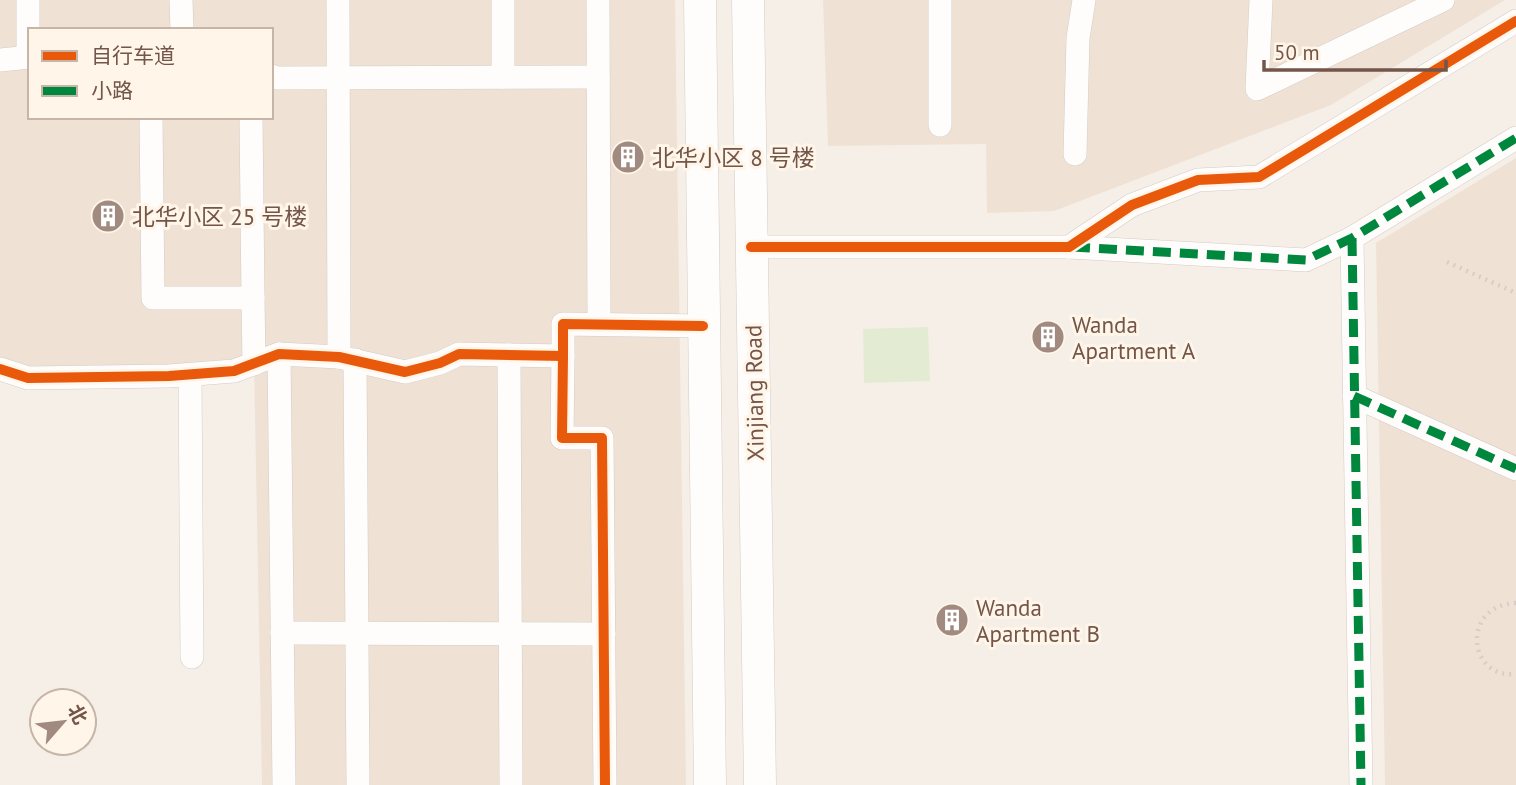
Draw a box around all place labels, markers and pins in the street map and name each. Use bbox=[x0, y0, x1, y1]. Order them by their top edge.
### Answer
building icon: 北华小区 8 号楼 bbox=[609, 138, 647, 176]
place label: 北华小区 8 号楼 bbox=[652, 143, 815, 172]
building icon: 北华小区 25 号楼 bbox=[89, 197, 127, 235]
place label: 北华小区 25 号楼 bbox=[132, 202, 307, 231]
place label: Wanda Apartment A bbox=[1072, 310, 1196, 365]
building icon: Wanda Apartment A bbox=[1029, 318, 1067, 356]
place label: Wanda Apartment B bbox=[976, 593, 1100, 648]
building icon: Wanda Apartment B bbox=[933, 601, 971, 639]

